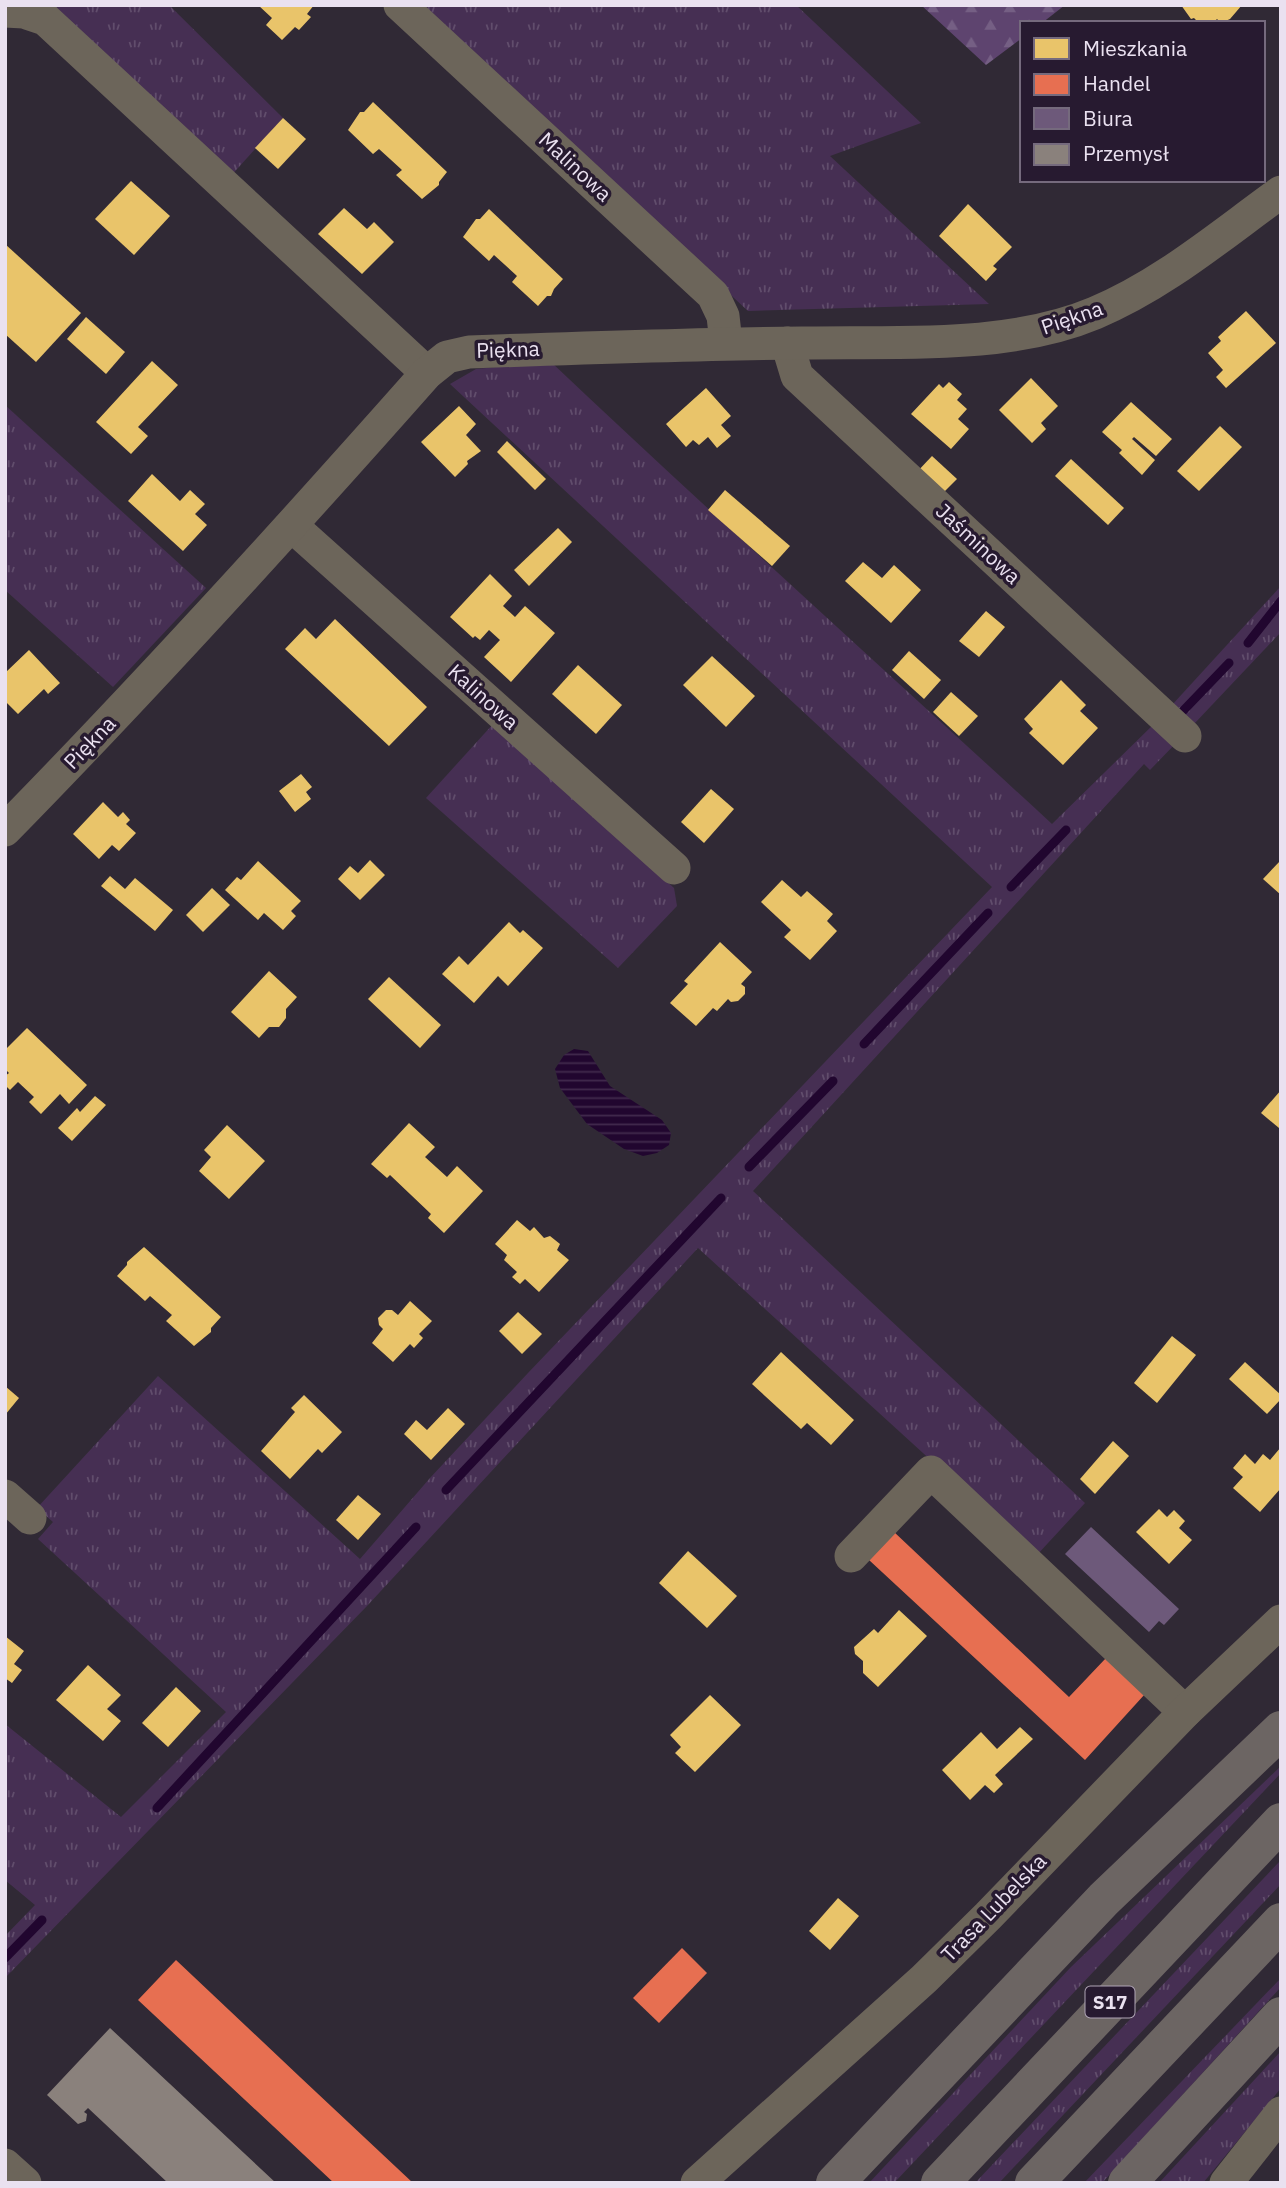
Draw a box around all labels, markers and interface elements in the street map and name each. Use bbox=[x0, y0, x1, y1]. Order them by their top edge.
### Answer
legend bbox=[1020, 21, 1265, 182]
text: Mieszkania bbox=[1083, 34, 1187, 62]
text: Handel bbox=[1083, 69, 1151, 97]
text: Biura bbox=[1083, 104, 1133, 132]
street label: Malinowa bbox=[533, 125, 618, 207]
text: Przemysł bbox=[1083, 139, 1169, 167]
street label: Piękna bbox=[1037, 293, 1106, 341]
street label: Piękna bbox=[476, 334, 540, 364]
street label: Jaśminowa bbox=[930, 497, 1027, 590]
street label: Kalinowa bbox=[442, 657, 525, 735]
street label: Piękna bbox=[57, 710, 121, 775]
street label: Trasa Lubelska bbox=[934, 1847, 1052, 1968]
road number: S17 bbox=[1086, 1986, 1134, 2018]

